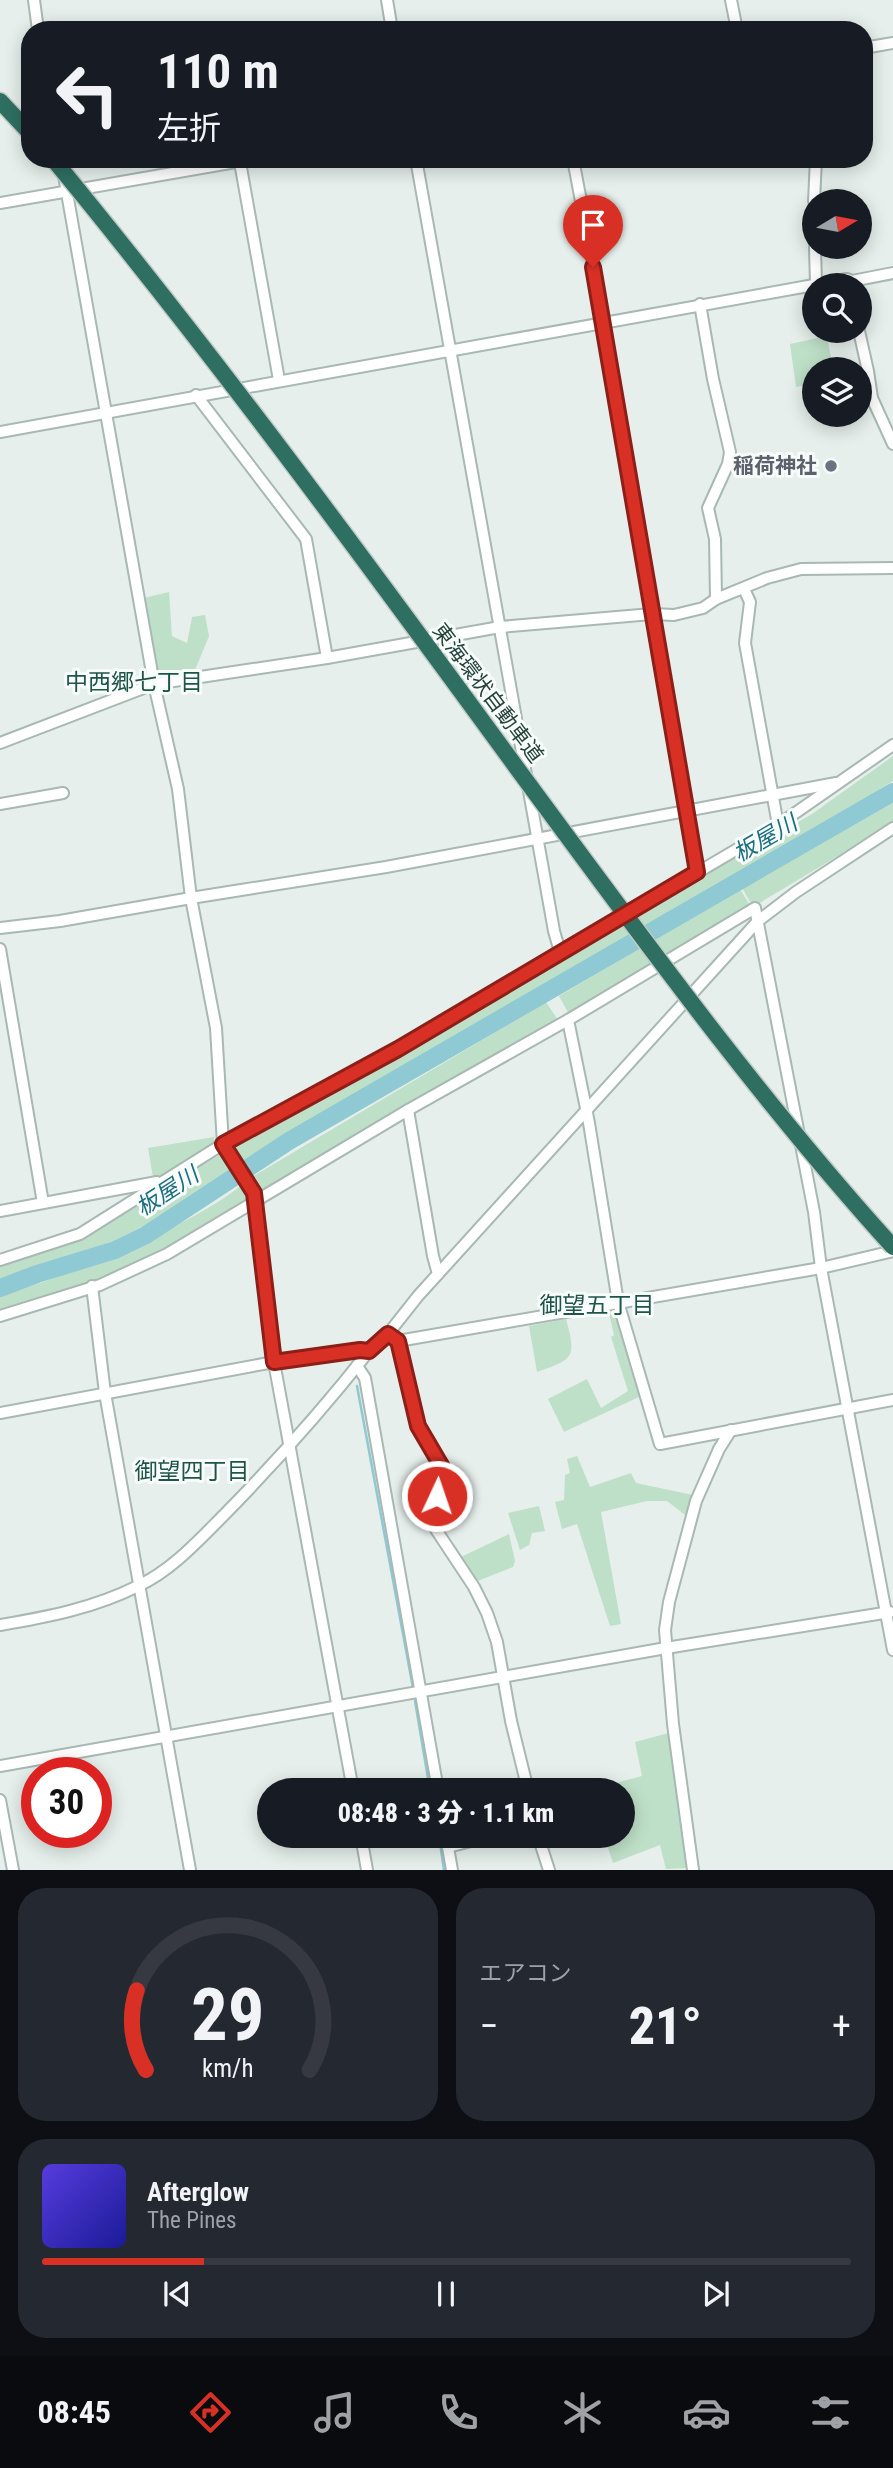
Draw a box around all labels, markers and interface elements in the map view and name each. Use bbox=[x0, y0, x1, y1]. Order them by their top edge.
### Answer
text: 110 m bbox=[157, 43, 279, 100]
icon: left bbox=[42, 49, 133, 140]
text: 左折 bbox=[157, 109, 221, 147]
north arrow bbox=[802, 189, 872, 259]
map controls bbox=[802, 189, 872, 427]
pin bbox=[563, 195, 623, 267]
icon: arrive bbox=[574, 206, 612, 244]
button: search bbox=[802, 273, 872, 343]
button: layers bbox=[802, 357, 872, 427]
place label: 稲荷神社 bbox=[733, 454, 817, 478]
marker: 稲荷神社 bbox=[823, 458, 839, 474]
street label: 東海環状自動車道 bbox=[428, 619, 548, 767]
district label: 中西郷七丁目 bbox=[65, 669, 203, 696]
water label: 板屋川 bbox=[729, 808, 804, 867]
water label: 板屋川 bbox=[131, 1160, 206, 1222]
district label: 御望五丁目 bbox=[540, 1292, 655, 1319]
district label: 御望四丁目 bbox=[135, 1458, 250, 1485]
position arrow bbox=[400, 1459, 474, 1533]
speed limit sign: 30 bbox=[21, 1757, 112, 1848]
text: 08:48 · 3 分 · 1.1 km bbox=[338, 1798, 554, 1828]
text: エアコン bbox=[480, 1960, 572, 1987]
text: 29 bbox=[191, 1973, 265, 2059]
text: 21° bbox=[629, 1996, 702, 2057]
text: − bbox=[480, 2004, 499, 2048]
text: + bbox=[832, 2004, 851, 2048]
text: km/h bbox=[202, 2054, 253, 2083]
text: Afterglow bbox=[147, 2177, 249, 2207]
text: The Pines bbox=[147, 2207, 237, 2234]
icon: previous bbox=[158, 2275, 196, 2313]
icon: pause bbox=[427, 2275, 465, 2313]
icon: next bbox=[697, 2275, 735, 2313]
icon: directions bbox=[186, 2388, 235, 2437]
icon: music bbox=[310, 2388, 359, 2437]
icon: phone bbox=[434, 2388, 483, 2437]
icon: climate bbox=[558, 2388, 607, 2437]
icon: car bbox=[682, 2388, 731, 2437]
icon: filters bbox=[806, 2388, 855, 2437]
text: 08:45 bbox=[38, 2393, 111, 2431]

